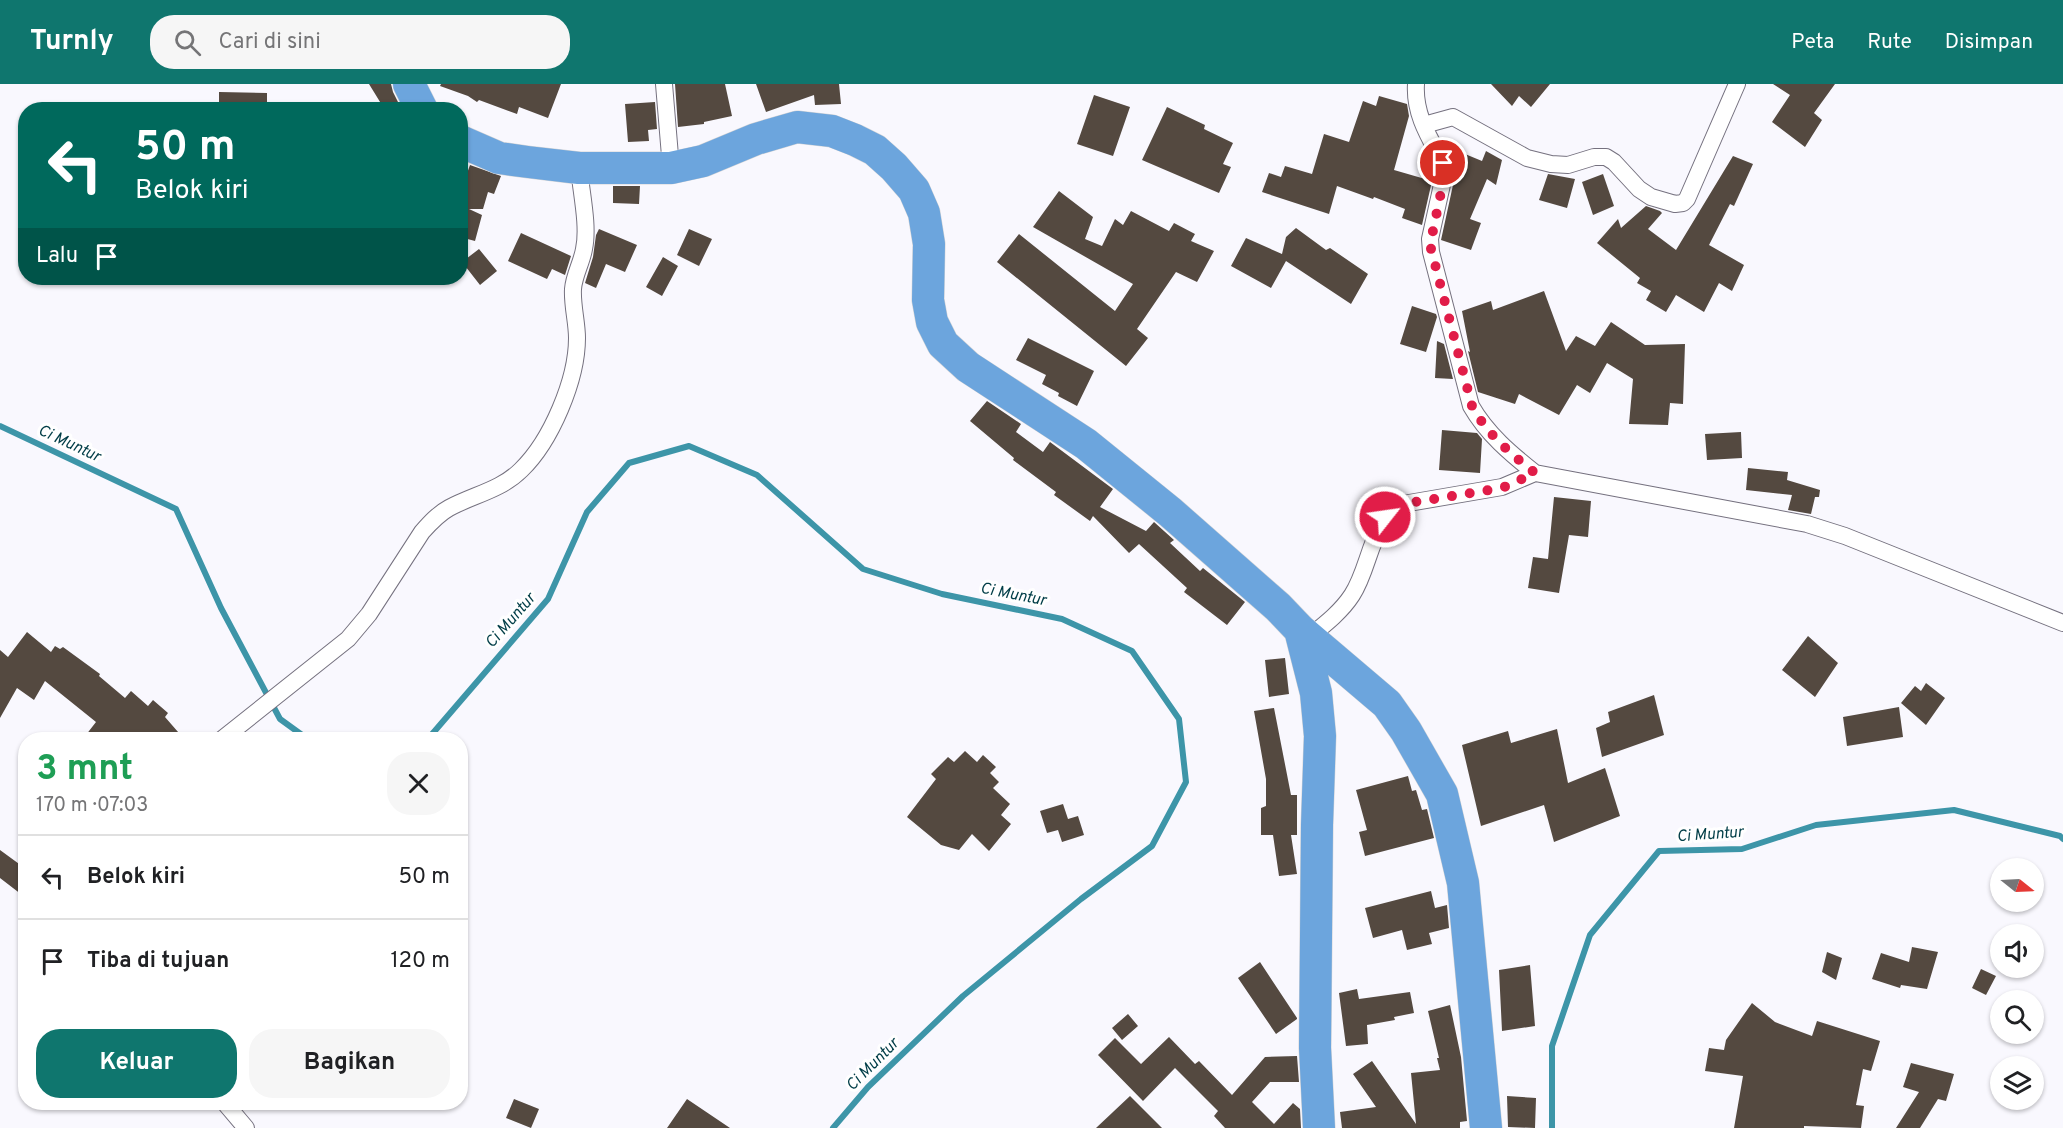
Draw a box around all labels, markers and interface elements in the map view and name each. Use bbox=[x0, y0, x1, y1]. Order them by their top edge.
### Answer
search box bbox=[150, 15, 570, 69]
text: Turnly bbox=[30, 24, 114, 60]
icon: search bbox=[171, 26, 204, 59]
text: Cari di sini bbox=[219, 29, 321, 56]
text: Peta bbox=[1791, 29, 1834, 56]
text: Rute bbox=[1867, 29, 1912, 56]
text: Disimpan bbox=[1945, 29, 2033, 56]
text: 50 m bbox=[135, 122, 236, 175]
icon: left bbox=[36, 126, 114, 204]
pin bbox=[1417, 137, 1468, 188]
icon: arrive bbox=[1426, 146, 1459, 179]
text: Belok kiri bbox=[135, 174, 249, 208]
icon: arrive bbox=[90, 240, 123, 273]
text: Lalu bbox=[36, 243, 78, 270]
water label: Ci Muntur bbox=[35, 421, 105, 468]
position arrow bbox=[1353, 485, 1417, 549]
water label: Ci Muntur bbox=[978, 579, 1050, 612]
water label: Ci Muntur bbox=[482, 588, 542, 653]
text: 3 mnt bbox=[36, 747, 133, 793]
button: close bbox=[387, 752, 450, 815]
text: 170 m · 07:03 bbox=[36, 793, 148, 819]
water label: Ci Muntur bbox=[1676, 823, 1746, 847]
north arrow bbox=[1990, 858, 2044, 912]
map controls bbox=[1990, 858, 2044, 1110]
icon: left bbox=[36, 861, 69, 894]
text: Belok kiri bbox=[87, 864, 185, 891]
text: 50 m bbox=[398, 864, 450, 891]
button: sound bbox=[1990, 924, 2044, 978]
icon: arrive bbox=[36, 945, 69, 978]
text: Tiba di tujuan bbox=[87, 948, 229, 975]
text: 120 m bbox=[390, 948, 450, 975]
button: search bbox=[1990, 990, 2044, 1044]
button: Keluar bbox=[36, 1029, 237, 1098]
button: Bagikan bbox=[249, 1029, 450, 1098]
water label: Ci Muntur bbox=[842, 1033, 905, 1096]
button: layers bbox=[1990, 1056, 2044, 1110]

